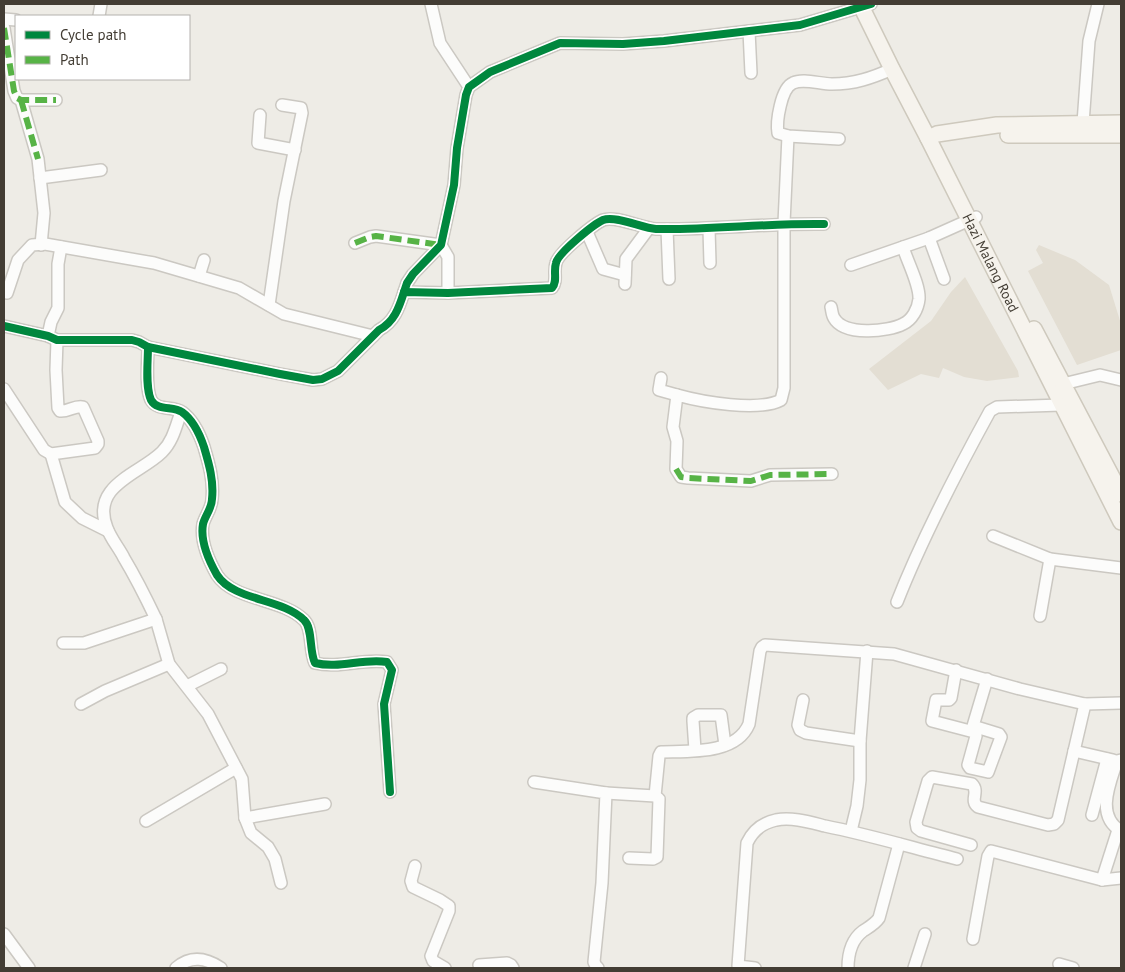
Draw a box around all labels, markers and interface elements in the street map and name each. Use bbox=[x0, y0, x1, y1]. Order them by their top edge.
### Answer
legend bbox=[15, 15, 190, 80]
text: Cycle path bbox=[60, 25, 126, 44]
text: Path bbox=[60, 50, 89, 69]
street label: Hazi Malang Road bbox=[958, 211, 1023, 315]

